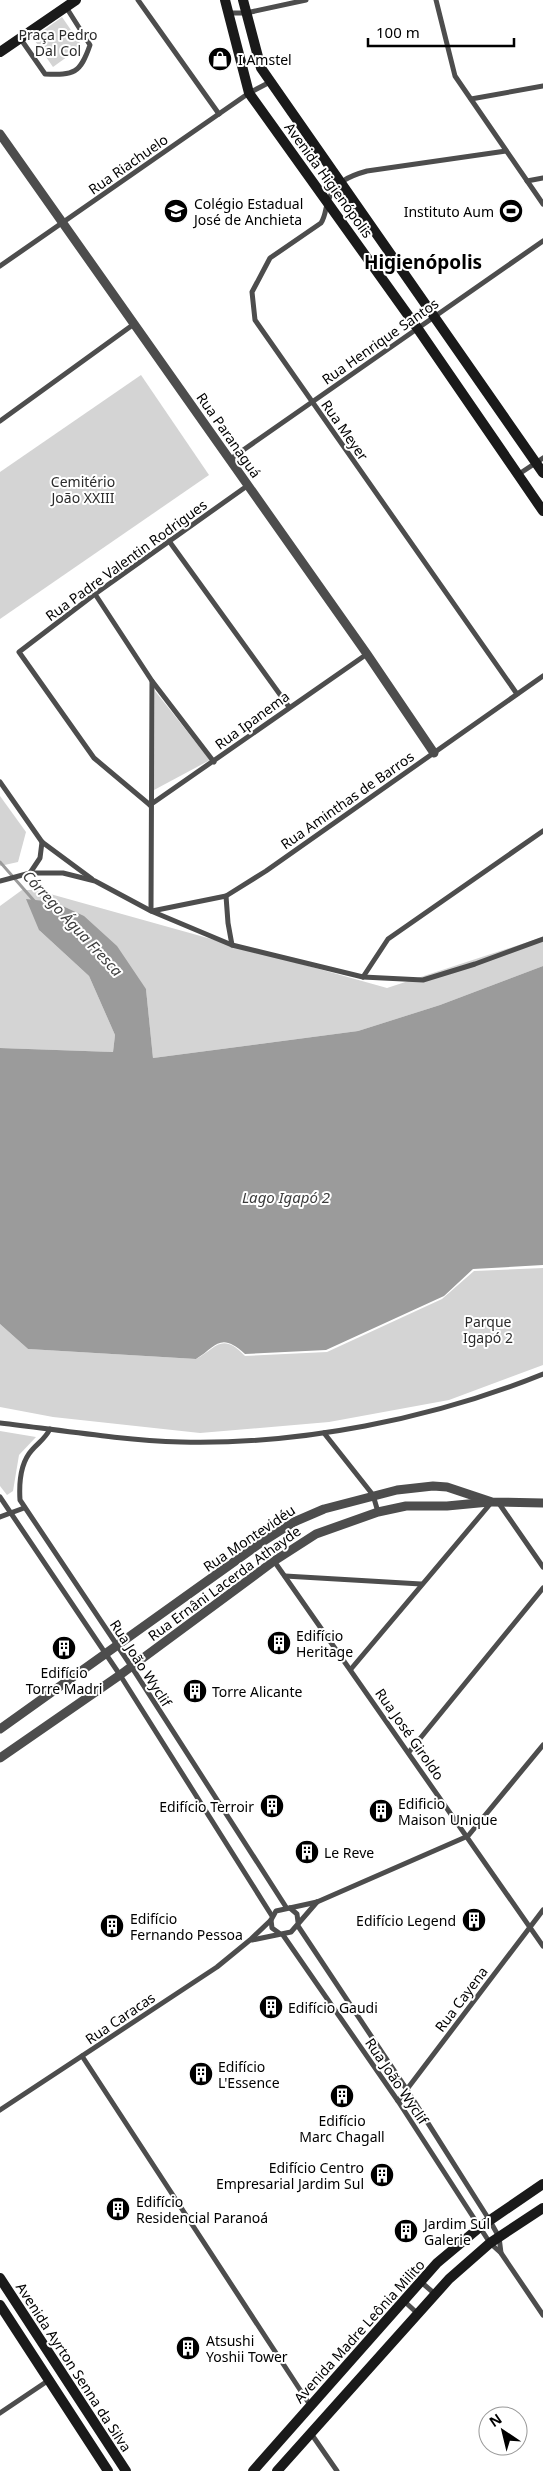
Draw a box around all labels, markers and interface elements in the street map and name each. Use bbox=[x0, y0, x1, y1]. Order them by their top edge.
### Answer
scale bar bbox=[368, 15, 514, 47]
text: 100 m bbox=[376, 22, 420, 42]
park label: Praça Pedro Dal Col bbox=[19, 25, 98, 60]
shop icon: I Amstel bbox=[207, 46, 233, 72]
place label: I Amstel bbox=[238, 50, 292, 69]
street label: Avenida Higienópolis bbox=[281, 118, 378, 242]
street label: Rua Riachuelo bbox=[84, 130, 172, 198]
place label: Colégio Estadual José de Anchieta bbox=[192, 194, 303, 229]
school or university icon: Colégio Estadual José de Anchieta bbox=[163, 198, 189, 224]
sports icon: Instituto Aum bbox=[498, 198, 524, 224]
place label: Instituto Aum bbox=[404, 202, 494, 221]
district label: Higienópolis bbox=[364, 249, 482, 275]
street label: Rua Henrique Santos bbox=[318, 293, 442, 388]
street label: Rua Paranaguá bbox=[192, 389, 266, 481]
street label: Rua Meyer bbox=[317, 396, 373, 464]
park label: Cemitério João XXIII bbox=[50, 472, 115, 507]
street label: Rua Padre Valentin Rodrigues bbox=[42, 495, 211, 625]
street label: Rua Ipanema bbox=[211, 687, 293, 753]
street label: Rua Aminthas de Barros bbox=[277, 747, 418, 853]
water label: Córrego Água Fresca bbox=[19, 866, 128, 981]
water label: Lago Igapó 2 bbox=[242, 1187, 330, 1207]
park label: Parque Igapó 2 bbox=[463, 1312, 513, 1347]
street label: Rua Montevidéu bbox=[199, 1500, 299, 1576]
street label: Rua Ernâni Lacerda Athayde bbox=[144, 1521, 304, 1645]
street label: Rua João Wyclif bbox=[106, 1616, 177, 1711]
place label: Edifício Heritage bbox=[296, 1626, 353, 1661]
building icon: Edifício Heritage bbox=[266, 1630, 292, 1656]
building icon: Edifício Torre Madri bbox=[51, 1635, 77, 1661]
place label: Edifício Torre Madri bbox=[26, 1663, 102, 1698]
building icon: Torre Alicante bbox=[182, 1678, 208, 1704]
place label: Torre Alicante bbox=[212, 1682, 303, 1701]
street label: Rua José Giroldo bbox=[371, 1684, 449, 1784]
building icon: Edifício Terroir bbox=[259, 1793, 285, 1819]
place label: Edificio Maison Unique bbox=[398, 1794, 497, 1829]
place label: Edifício Terroir bbox=[159, 1797, 254, 1816]
building icon: Edificio Maison Unique bbox=[368, 1798, 394, 1824]
building icon: Le Reve bbox=[294, 1839, 320, 1865]
place label: Le Reve bbox=[324, 1843, 374, 1862]
building icon: Edifício Legend bbox=[461, 1907, 487, 1933]
place label: Edifício Fernando Pessoa bbox=[130, 1909, 243, 1944]
place label: Edifício Legend bbox=[356, 1911, 456, 1930]
building icon: Edifício Fernando Pessoa bbox=[99, 1913, 125, 1939]
street label: Rua Cayena bbox=[430, 1962, 492, 2036]
street label: Rua Caracas bbox=[81, 1988, 159, 2048]
building icon: Edifício Gaudi bbox=[258, 1994, 284, 2020]
place label: Edifício Gaudi bbox=[288, 1998, 378, 2017]
street label: Rua João Wyclif bbox=[361, 2034, 434, 2129]
place label: Edifício L'Essence bbox=[218, 2057, 280, 2092]
building icon: Edifício L'Essence bbox=[188, 2061, 214, 2087]
building icon: Edifício Marc Chagall bbox=[329, 2083, 355, 2109]
place label: Edifício Marc Chagall bbox=[299, 2111, 385, 2146]
place label: Edifício Centro Empresarial Jardim Sul bbox=[216, 2158, 364, 2193]
building icon: Edifício Centro Empresarial Jardim Sul bbox=[369, 2162, 395, 2188]
place label: Edifício Residencial Paranoá bbox=[136, 2192, 268, 2227]
building icon: Edifício Residencial Paranoá bbox=[105, 2196, 131, 2222]
place label: Jardim Sul Galerie bbox=[422, 2214, 490, 2249]
building icon: Jardim Sul Galerie bbox=[393, 2218, 419, 2244]
street label: Avenida Madre Leônia Milito bbox=[289, 2255, 429, 2407]
street label: Avenida Ayrton Senna da Silva bbox=[12, 2279, 136, 2455]
place label: Atsushi Yoshii Tower bbox=[206, 2331, 288, 2366]
building icon: Atsushi Yoshii Tower bbox=[175, 2335, 201, 2361]
north arrow bbox=[478, 2406, 528, 2456]
text: N bbox=[485, 2409, 505, 2431]

